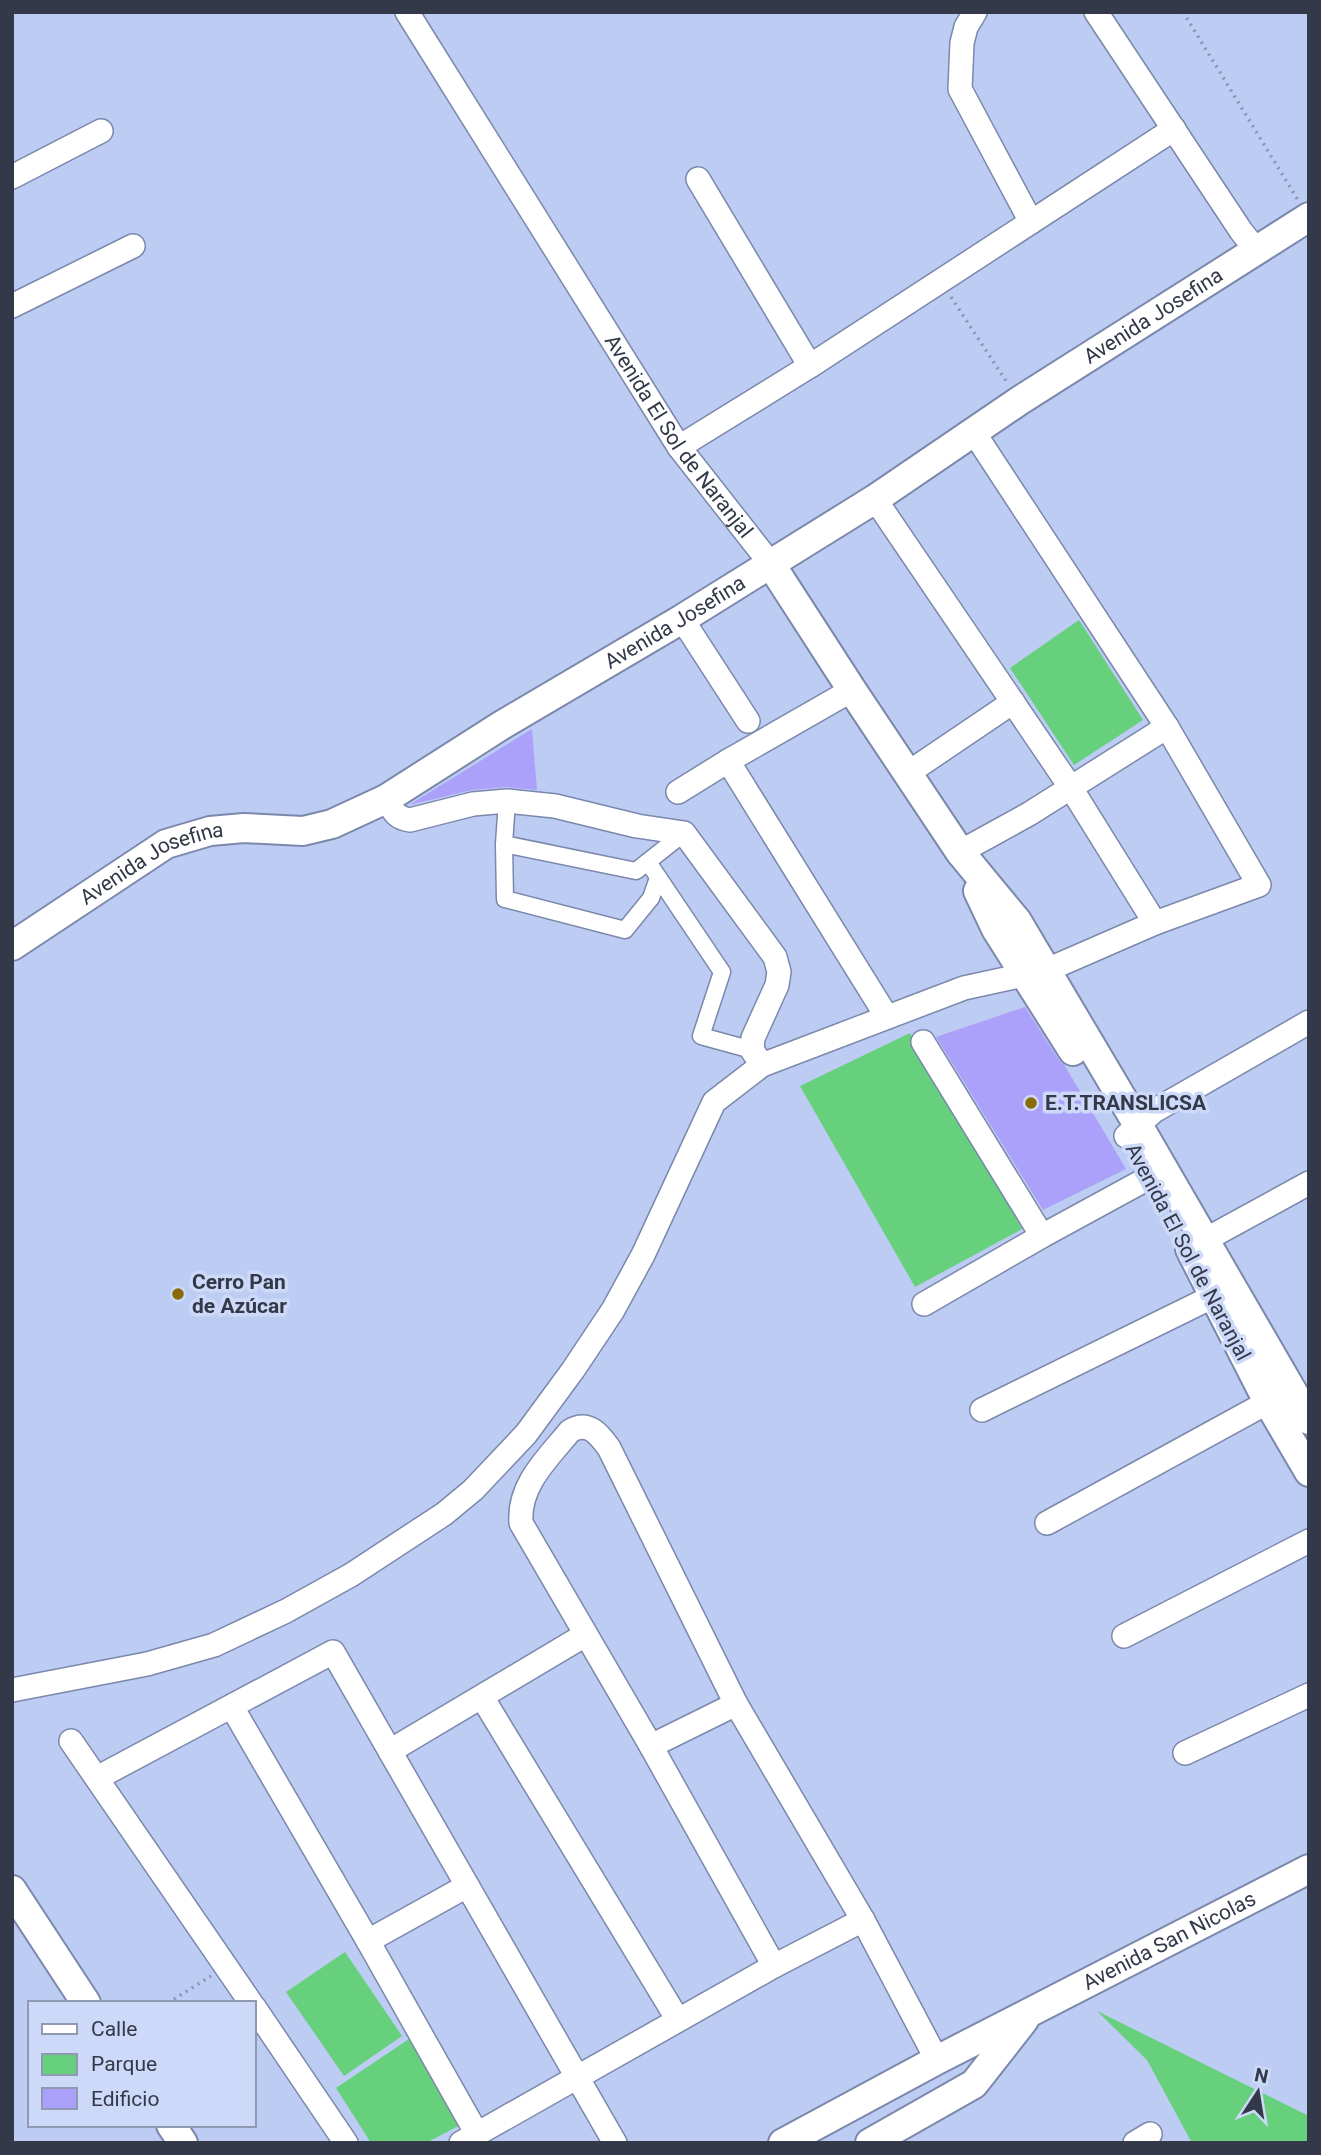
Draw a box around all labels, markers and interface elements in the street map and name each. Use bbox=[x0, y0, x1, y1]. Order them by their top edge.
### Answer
street label: Avenida Josefina bbox=[1079, 263, 1227, 369]
street label: Avenida El Sol de Naranjal bbox=[600, 330, 758, 543]
street label: Avenida Josefina bbox=[600, 571, 750, 674]
street label: Avenida Josefina bbox=[75, 818, 224, 910]
place label: E.T.TRANSLICSA bbox=[1045, 1091, 1207, 1115]
marker: E.T.TRANSLICSA bbox=[1023, 1095, 1039, 1111]
street label: Avenida El Sol de Naranjal bbox=[1120, 1139, 1256, 1365]
place label: Cerro Pan de Azúcar bbox=[192, 1270, 287, 1318]
marker: Cerro Pan de Azúcar bbox=[170, 1286, 186, 1302]
street label: Avenida San Nicolas bbox=[1079, 1887, 1260, 1995]
legend bbox=[28, 2001, 256, 2127]
text: Calle bbox=[91, 2017, 137, 2041]
text: Parque bbox=[91, 2052, 157, 2076]
north arrow bbox=[1223, 2057, 1293, 2127]
text: N bbox=[1252, 2063, 1270, 2089]
text: Edificio bbox=[91, 2087, 159, 2111]

